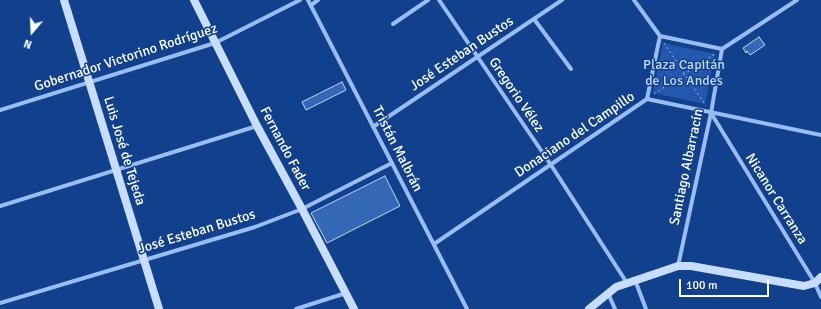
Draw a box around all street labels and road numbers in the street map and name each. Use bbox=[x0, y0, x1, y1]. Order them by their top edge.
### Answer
street label: José Esteban Bustos bbox=[407, 13, 517, 95]
street label: Gobernador Victorino Rodríguez bbox=[32, 20, 220, 96]
street label: Gregorio Vélez bbox=[485, 54, 547, 136]
street label: Donaciano del Campillo bbox=[512, 89, 638, 181]
street label: Luis José de Tejeda bbox=[99, 95, 149, 207]
street label: Tristán Malbrán bbox=[368, 103, 426, 195]
street label: Fernando Fader bbox=[256, 104, 314, 194]
street label: Santiago Albarracín bbox=[666, 107, 708, 227]
street label: Nicanor Carranza bbox=[741, 150, 811, 248]
street label: José Esteban Bustos bbox=[137, 206, 257, 258]

